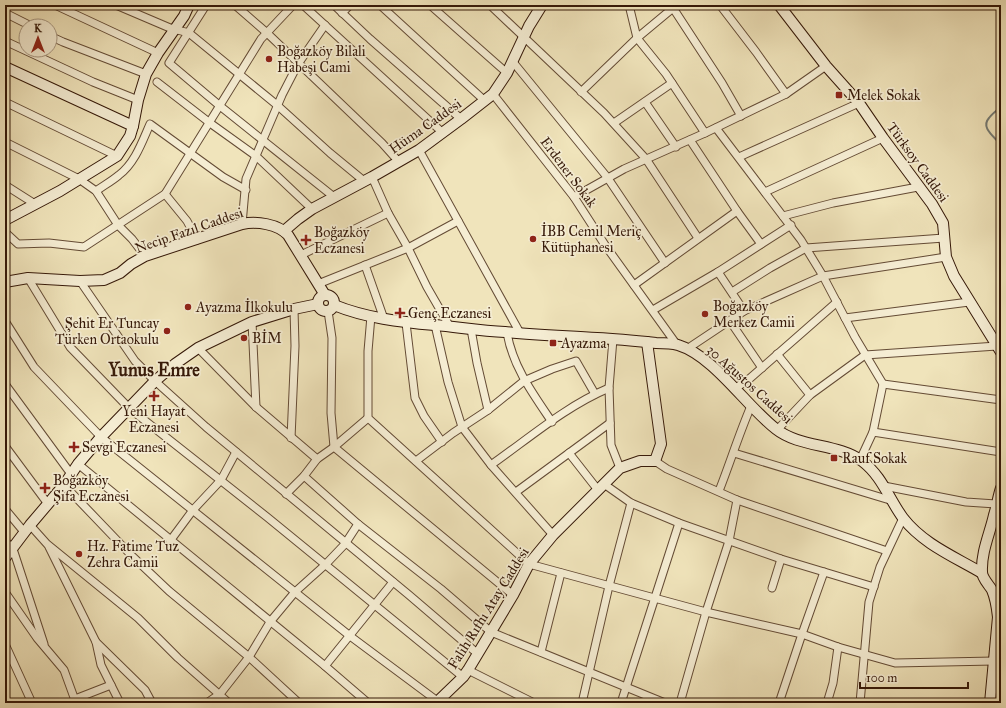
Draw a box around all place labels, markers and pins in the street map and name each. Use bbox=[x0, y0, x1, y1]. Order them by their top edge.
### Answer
place label: Boğazköy Bilali Habeşi Cami bbox=[277, 43, 366, 76]
marker: Boğazköy Bilali Habeşi Cami bbox=[264, 54, 274, 64]
place label: Melek Sokak bbox=[847, 87, 921, 104]
marker: Melek Sokak bbox=[834, 90, 844, 100]
place label: İBB Cemil Meriç Kütüphanesi bbox=[541, 222, 641, 256]
place label: Boğazköy Eczanesi bbox=[314, 224, 370, 257]
marker: İBB Cemil Meriç Kütüphanesi bbox=[528, 234, 538, 244]
marker: Boğazköy Eczanesi bbox=[301, 235, 311, 245]
place label: Ayazma İlkokulu bbox=[195, 298, 293, 316]
place label: Boğazköy Merkez Camii bbox=[713, 298, 795, 331]
marker: Ayazma İlkokulu bbox=[183, 302, 193, 312]
place label: Genç Eczanesi bbox=[408, 305, 491, 322]
marker: Genç Eczanesi bbox=[395, 308, 405, 318]
marker: Boğazköy Merkez Camii bbox=[700, 309, 710, 319]
place label: Şehit Er Tuncay Türken Ortaokulu bbox=[55, 315, 160, 348]
marker: Şehit Er Tuncay Türken Ortaokulu bbox=[162, 326, 172, 336]
place label: BİM bbox=[252, 329, 282, 347]
marker: BİM bbox=[239, 333, 249, 343]
place label: Ayazma bbox=[560, 335, 607, 352]
marker: Ayazma bbox=[548, 338, 558, 348]
marker: Yeni Hayat Eczanesi bbox=[149, 391, 159, 401]
place label: Yeni Hayat Eczanesi bbox=[122, 403, 186, 436]
place label: Sevgi Eczanesi bbox=[82, 439, 167, 456]
marker: Sevgi Eczanesi bbox=[69, 442, 79, 452]
place label: Rauf Sokak bbox=[842, 450, 908, 467]
marker: Rauf Sokak bbox=[829, 453, 839, 463]
place label: Boğazköy Şifa Eczanesi bbox=[53, 472, 129, 505]
marker: Boğazköy Şifa Eczanesi bbox=[40, 483, 50, 493]
place label: Hz. Fatime Tuz Zehra Camii bbox=[87, 538, 179, 571]
marker: Hz. Fatime Tuz Zehra Camii bbox=[74, 549, 84, 559]

